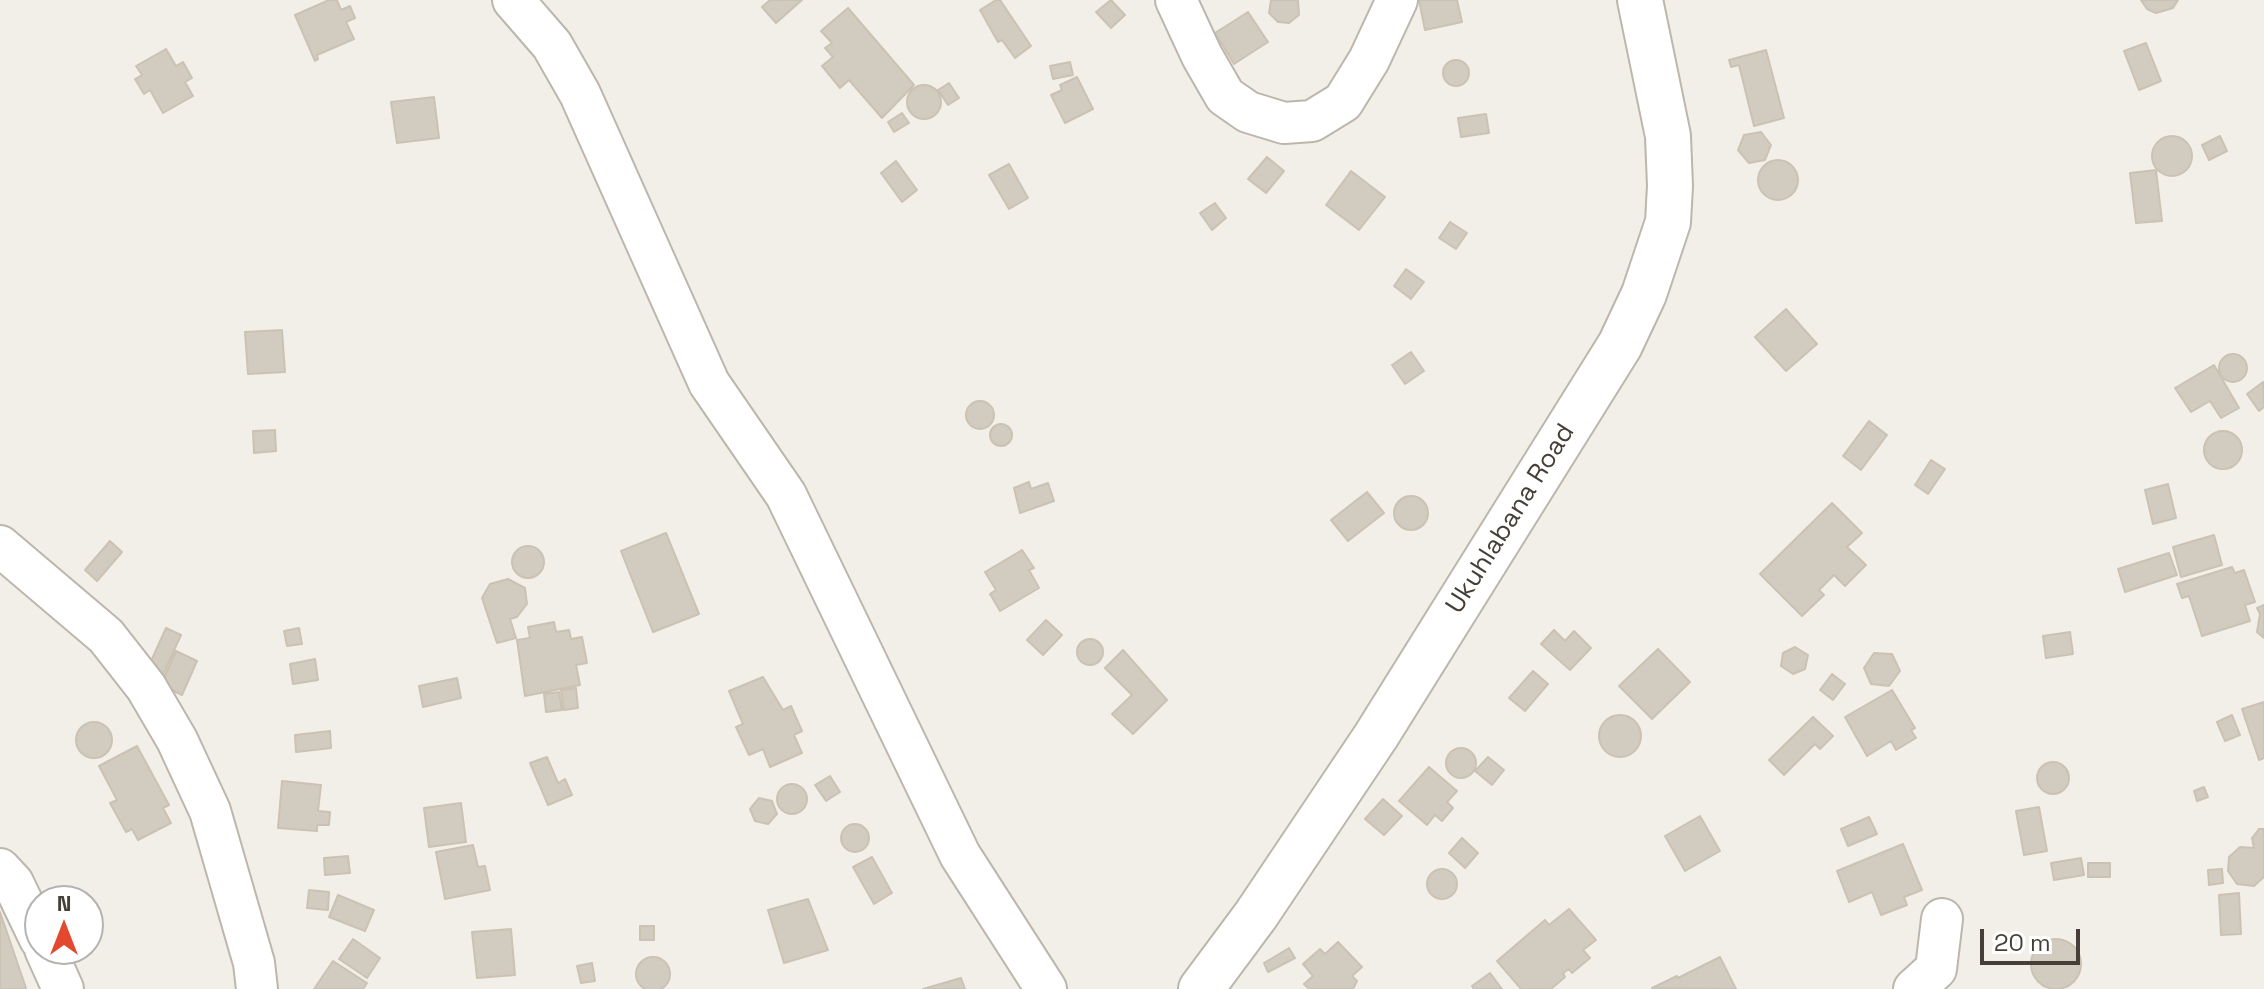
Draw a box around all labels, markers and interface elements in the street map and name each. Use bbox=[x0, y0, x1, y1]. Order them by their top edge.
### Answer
street label: Ukuhlabana Road bbox=[1440, 418, 1582, 620]
north arrow bbox=[24, 885, 104, 965]
text: N bbox=[57, 889, 71, 917]
scale bar bbox=[1984, 913, 2084, 963]
text: 20 m bbox=[1994, 927, 2051, 958]

